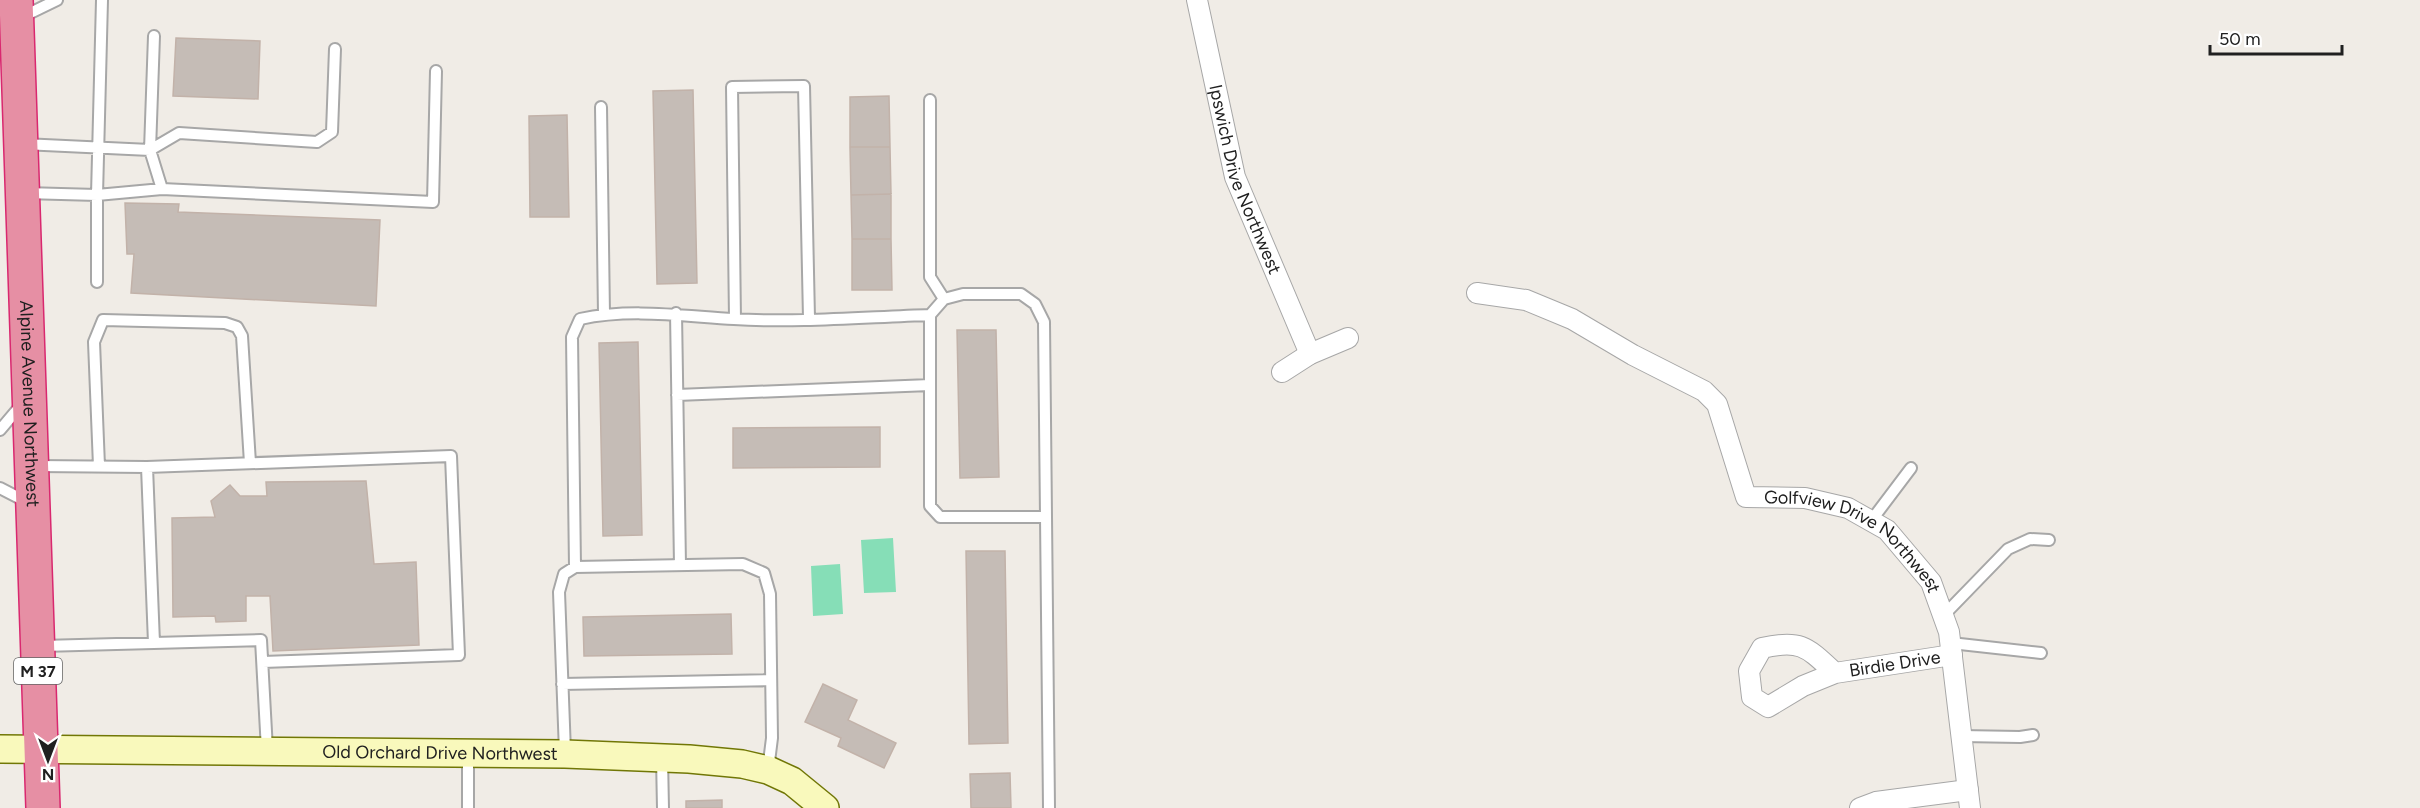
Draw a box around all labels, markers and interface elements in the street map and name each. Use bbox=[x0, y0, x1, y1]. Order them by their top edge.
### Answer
scale bar bbox=[2210, 18, 2342, 56]
text: 50 m bbox=[2219, 28, 2261, 50]
street label: Ipswich Drive Northwest bbox=[1204, 82, 1286, 278]
street label: Alpine Avenue Northwest bbox=[15, 300, 44, 508]
street label: Golfview Drive Northwest bbox=[1764, 486, 1945, 596]
street label: Birdie Drive bbox=[1848, 646, 1942, 682]
road number: M 37 bbox=[14, 658, 62, 684]
north arrow bbox=[18, 730, 78, 790]
street label: Old Orchard Drive Northwest bbox=[322, 741, 558, 765]
text: N bbox=[42, 765, 54, 784]

